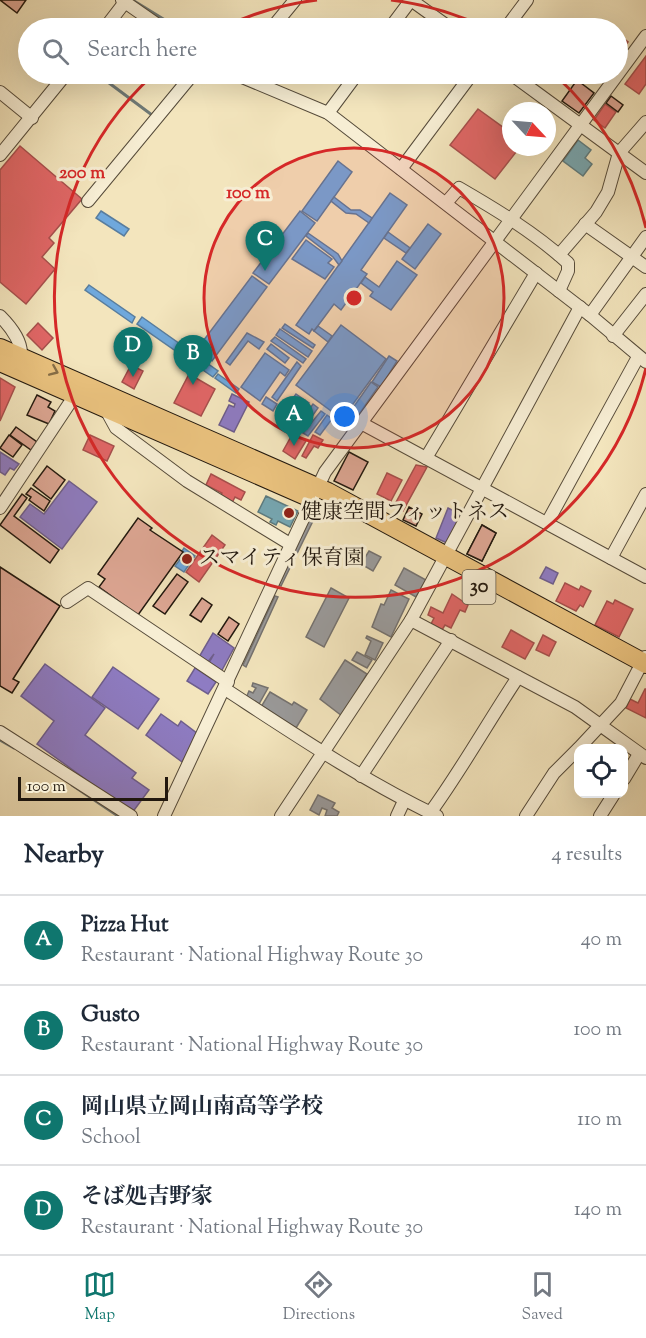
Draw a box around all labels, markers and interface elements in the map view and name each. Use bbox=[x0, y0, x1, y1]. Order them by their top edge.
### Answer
search box bbox=[18, 18, 628, 84]
icon: search bbox=[39, 35, 72, 68]
text: Search here bbox=[87, 35, 197, 67]
north arrow bbox=[502, 102, 556, 156]
text: 200 m bbox=[59, 161, 105, 187]
text: 100 m bbox=[226, 181, 270, 207]
pin: C bbox=[246, 222, 284, 271]
centre of rings bbox=[344, 288, 364, 308]
pin: D bbox=[114, 328, 152, 377]
pin: B bbox=[174, 336, 212, 385]
one-way arrow bbox=[48, 363, 59, 375]
pin: A bbox=[274, 396, 314, 446]
your location bbox=[330, 402, 359, 431]
place label: 健康空間フィットネス bbox=[301, 498, 509, 528]
marker: 健康空間フィットネス bbox=[282, 506, 296, 520]
place label: スマイティ保育園 bbox=[199, 544, 364, 574]
marker: スマイティ保育園 bbox=[180, 552, 194, 566]
road number: 30 bbox=[462, 570, 496, 604]
map controls bbox=[574, 744, 628, 798]
button: locate bbox=[574, 744, 628, 798]
scale bar bbox=[18, 774, 168, 802]
text: 100 m bbox=[27, 776, 66, 799]
text: Nearby bbox=[24, 837, 104, 874]
text: 4 results bbox=[551, 841, 622, 870]
text: Pizza Hut bbox=[81, 910, 168, 942]
text: A bbox=[35, 926, 52, 955]
text: 40 m bbox=[581, 926, 622, 955]
text: Restaurant · National Highway Route 30 bbox=[81, 942, 423, 971]
text: Gusto bbox=[81, 1000, 140, 1032]
text: B bbox=[37, 1016, 50, 1045]
text: 100 m bbox=[573, 1016, 622, 1045]
text: Restaurant · National Highway Route 30 bbox=[81, 1032, 423, 1061]
text: 岡山県立岡山南高等学校 bbox=[81, 1092, 323, 1124]
text: C bbox=[35, 1106, 52, 1135]
text: 110 m bbox=[577, 1106, 622, 1135]
text: School bbox=[81, 1124, 141, 1153]
text: そば処吉野家 bbox=[81, 1182, 213, 1214]
text: D bbox=[36, 1196, 51, 1225]
text: 140 m bbox=[574, 1196, 622, 1225]
text: Restaurant · National Highway Route 30 bbox=[81, 1214, 423, 1243]
tab: Map bbox=[83, 1268, 116, 1327]
tab: Directions bbox=[283, 1268, 355, 1327]
tab: Saved bbox=[522, 1268, 563, 1327]

